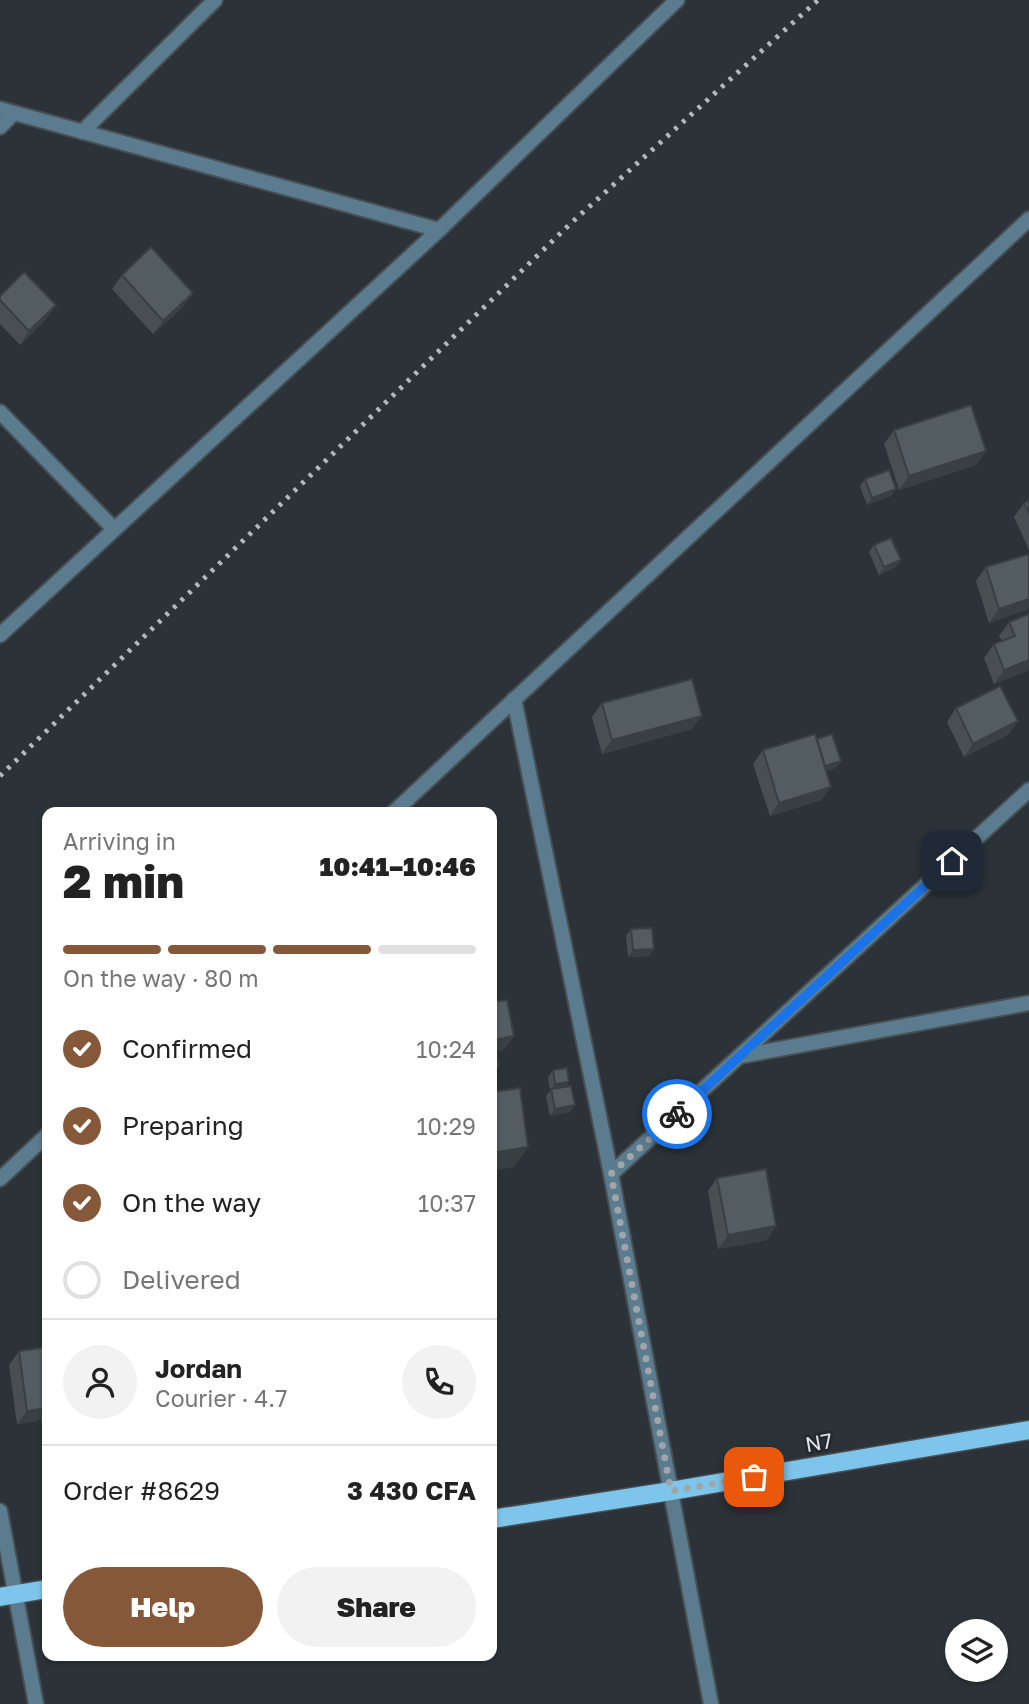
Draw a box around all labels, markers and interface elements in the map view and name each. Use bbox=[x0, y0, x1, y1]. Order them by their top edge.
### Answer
text: Arriving in bbox=[63, 827, 176, 855]
pin bbox=[922, 831, 982, 891]
icon: home bbox=[933, 842, 971, 880]
text: 10:41–10:46 bbox=[320, 851, 476, 882]
text: 2 min bbox=[63, 853, 184, 908]
text: On the way · 80 m bbox=[63, 964, 259, 992]
icon: check bbox=[63, 1030, 101, 1068]
text: Confirmed bbox=[122, 1033, 252, 1064]
text: 10:24 bbox=[416, 1035, 476, 1063]
courier bbox=[642, 1079, 712, 1149]
icon: bike bbox=[658, 1095, 696, 1133]
icon: check bbox=[63, 1107, 101, 1145]
text: Preparing bbox=[122, 1110, 244, 1141]
text: 10:29 bbox=[416, 1112, 476, 1140]
icon: check bbox=[63, 1184, 101, 1222]
text: On the way bbox=[122, 1187, 261, 1218]
text: 10:37 bbox=[418, 1189, 476, 1217]
text: Delivered bbox=[122, 1264, 241, 1295]
button: person bbox=[63, 1345, 137, 1419]
button: phone bbox=[402, 1345, 476, 1419]
text: Jordan bbox=[155, 1353, 242, 1384]
text: Courier · 4.7 bbox=[155, 1384, 287, 1412]
street label: N7 bbox=[803, 1427, 834, 1457]
pin bbox=[724, 1447, 784, 1507]
icon: bag bbox=[735, 1458, 773, 1496]
text: Order #8629 bbox=[63, 1475, 220, 1506]
text: 3 430 CFA bbox=[347, 1475, 476, 1506]
button: Help bbox=[63, 1567, 263, 1647]
button: Share bbox=[277, 1567, 476, 1647]
map controls bbox=[945, 1619, 1008, 1682]
button: layers bbox=[945, 1619, 1008, 1682]

